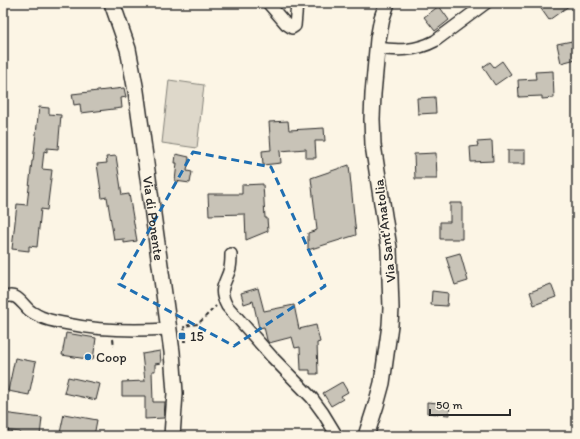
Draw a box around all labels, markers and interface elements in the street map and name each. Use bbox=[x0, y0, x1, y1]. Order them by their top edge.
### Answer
street label: Via di Ponente bbox=[139, 175, 168, 262]
street label: Via Sant'Anatolia bbox=[370, 178, 400, 284]
place label: 15 bbox=[190, 328, 204, 345]
marker: 15 bbox=[177, 331, 187, 341]
place label: Coop bbox=[96, 349, 127, 366]
marker: Coop bbox=[83, 352, 93, 362]
scale bar bbox=[430, 391, 510, 417]
text: 50 m bbox=[436, 398, 462, 412]

